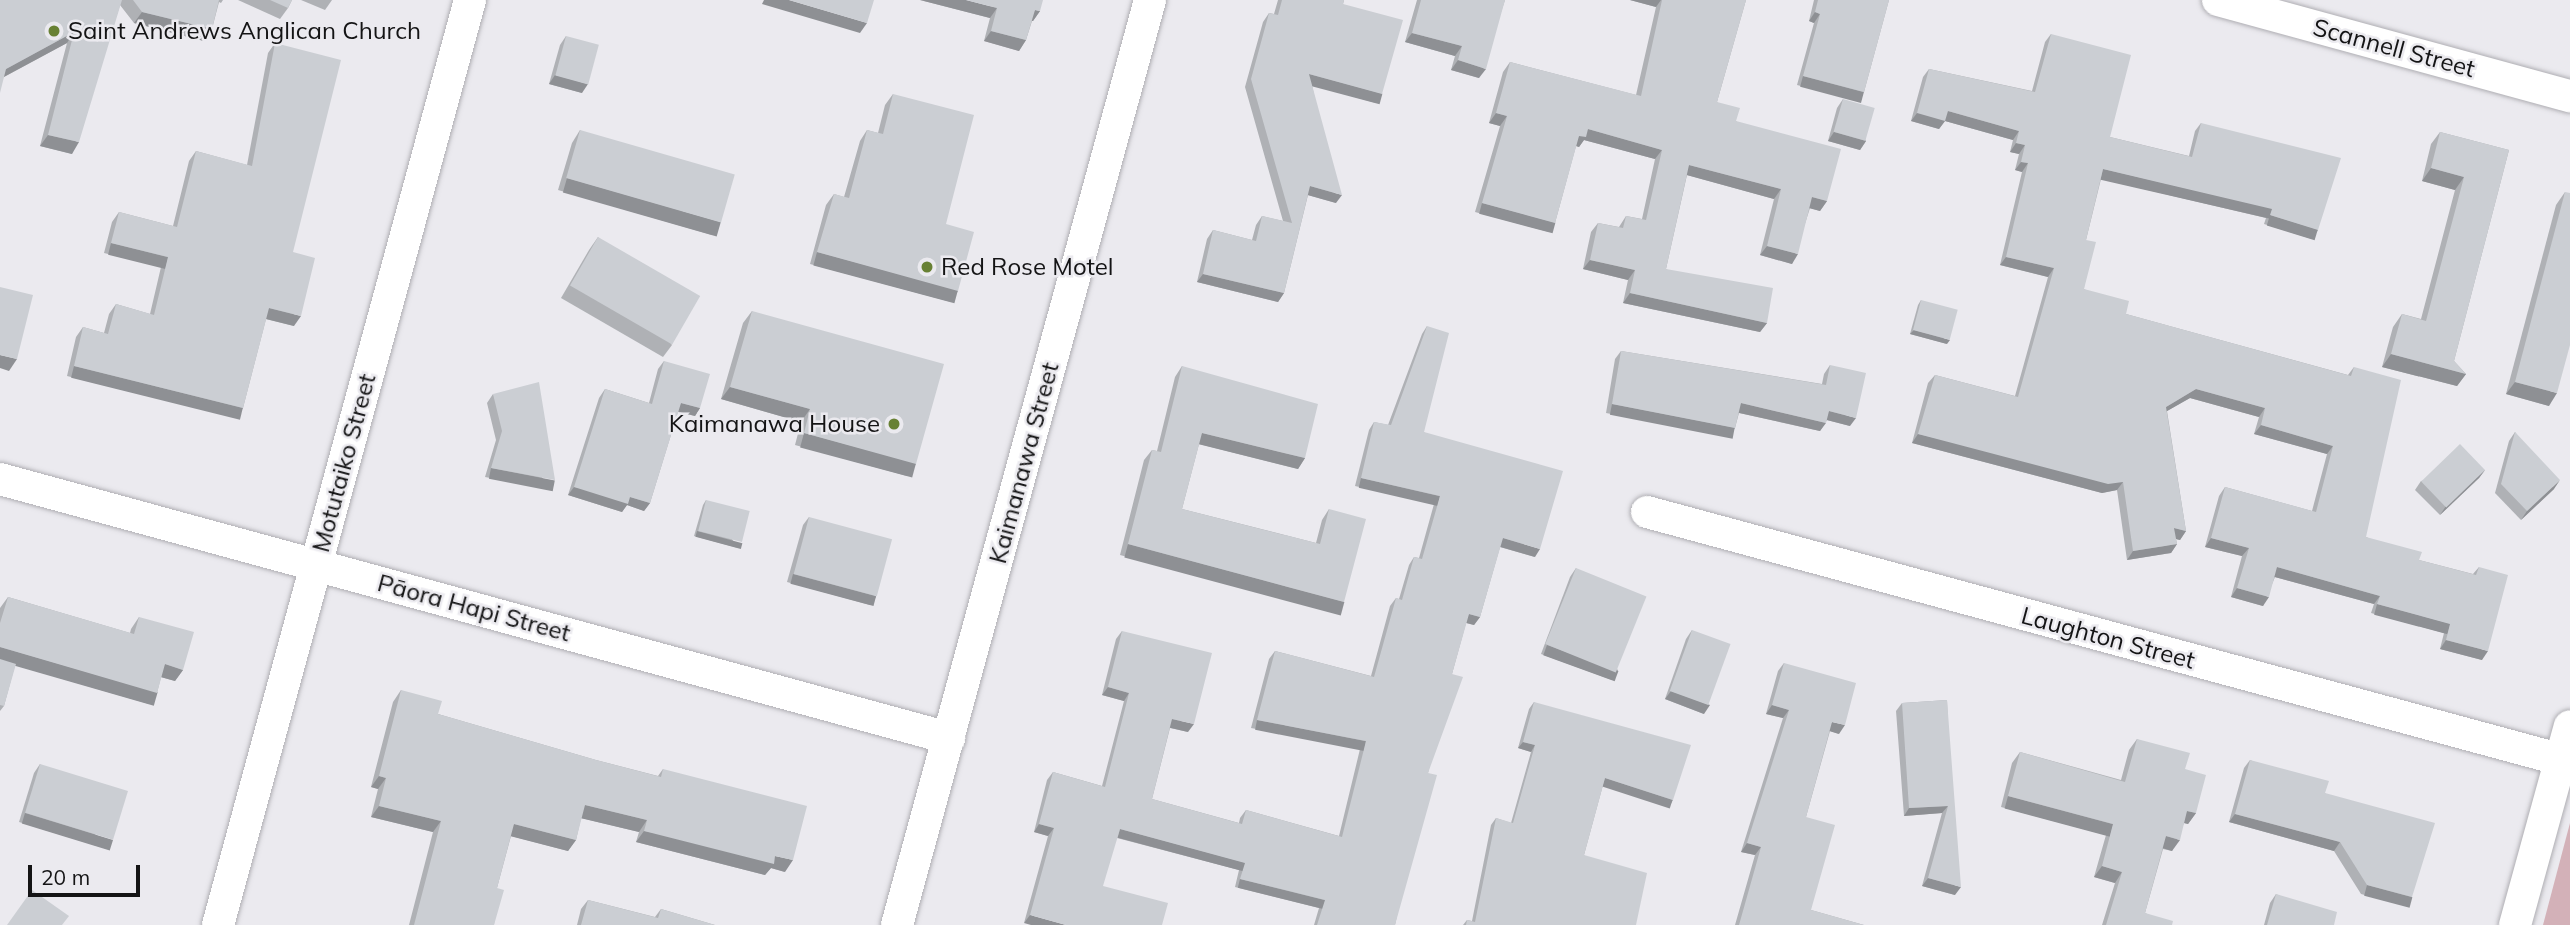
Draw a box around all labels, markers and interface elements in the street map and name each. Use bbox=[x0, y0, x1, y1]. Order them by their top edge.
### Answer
street label: Scannell Street bbox=[2310, 13, 2478, 83]
place label: Saint Andrews Anglican Church bbox=[68, 17, 421, 45]
marker: Saint Andrews Anglican Church bbox=[46, 23, 62, 39]
place label: Red Rose Motel bbox=[941, 253, 1114, 281]
marker: Red Rose Motel bbox=[919, 259, 935, 275]
street label: Kaimanawa Street bbox=[983, 359, 1065, 567]
street label: Motutaiko Street bbox=[306, 371, 382, 555]
place label: Kaimanawa House bbox=[669, 410, 880, 438]
marker: Kaimanawa House bbox=[886, 416, 902, 432]
street label: Pāora Hapi Street bbox=[374, 568, 574, 648]
street label: Laughton Street bbox=[2018, 601, 2198, 675]
scale bar bbox=[32, 852, 144, 896]
text: 20 m bbox=[41, 864, 90, 890]

